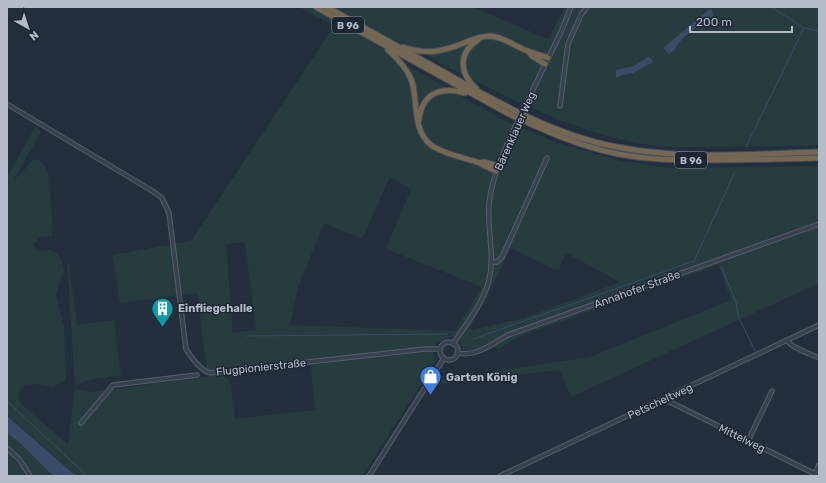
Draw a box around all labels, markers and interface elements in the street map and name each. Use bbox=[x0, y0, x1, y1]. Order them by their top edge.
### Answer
north arrow bbox=[8, 8, 48, 48]
scale bar bbox=[690, 8, 792, 34]
text: 200 m bbox=[696, 15, 732, 29]
road number: B 96 bbox=[332, 17, 364, 33]
text: N bbox=[27, 28, 41, 43]
street label: Bärenklauer Weg bbox=[492, 90, 539, 173]
road number: B 96 bbox=[675, 152, 707, 168]
street label: Annahofer Straße bbox=[592, 268, 682, 311]
building icon: Einfliegehalle bbox=[149, 295, 175, 328]
place label: Einfliegehalle bbox=[178, 302, 253, 315]
street label: Flugpionierstraße bbox=[216, 356, 307, 379]
shop icon: Garten König bbox=[418, 364, 444, 397]
place label: Garten König bbox=[446, 371, 517, 384]
street label: Petscheltweg bbox=[626, 381, 695, 422]
street label: Mittelweg bbox=[716, 422, 767, 455]

